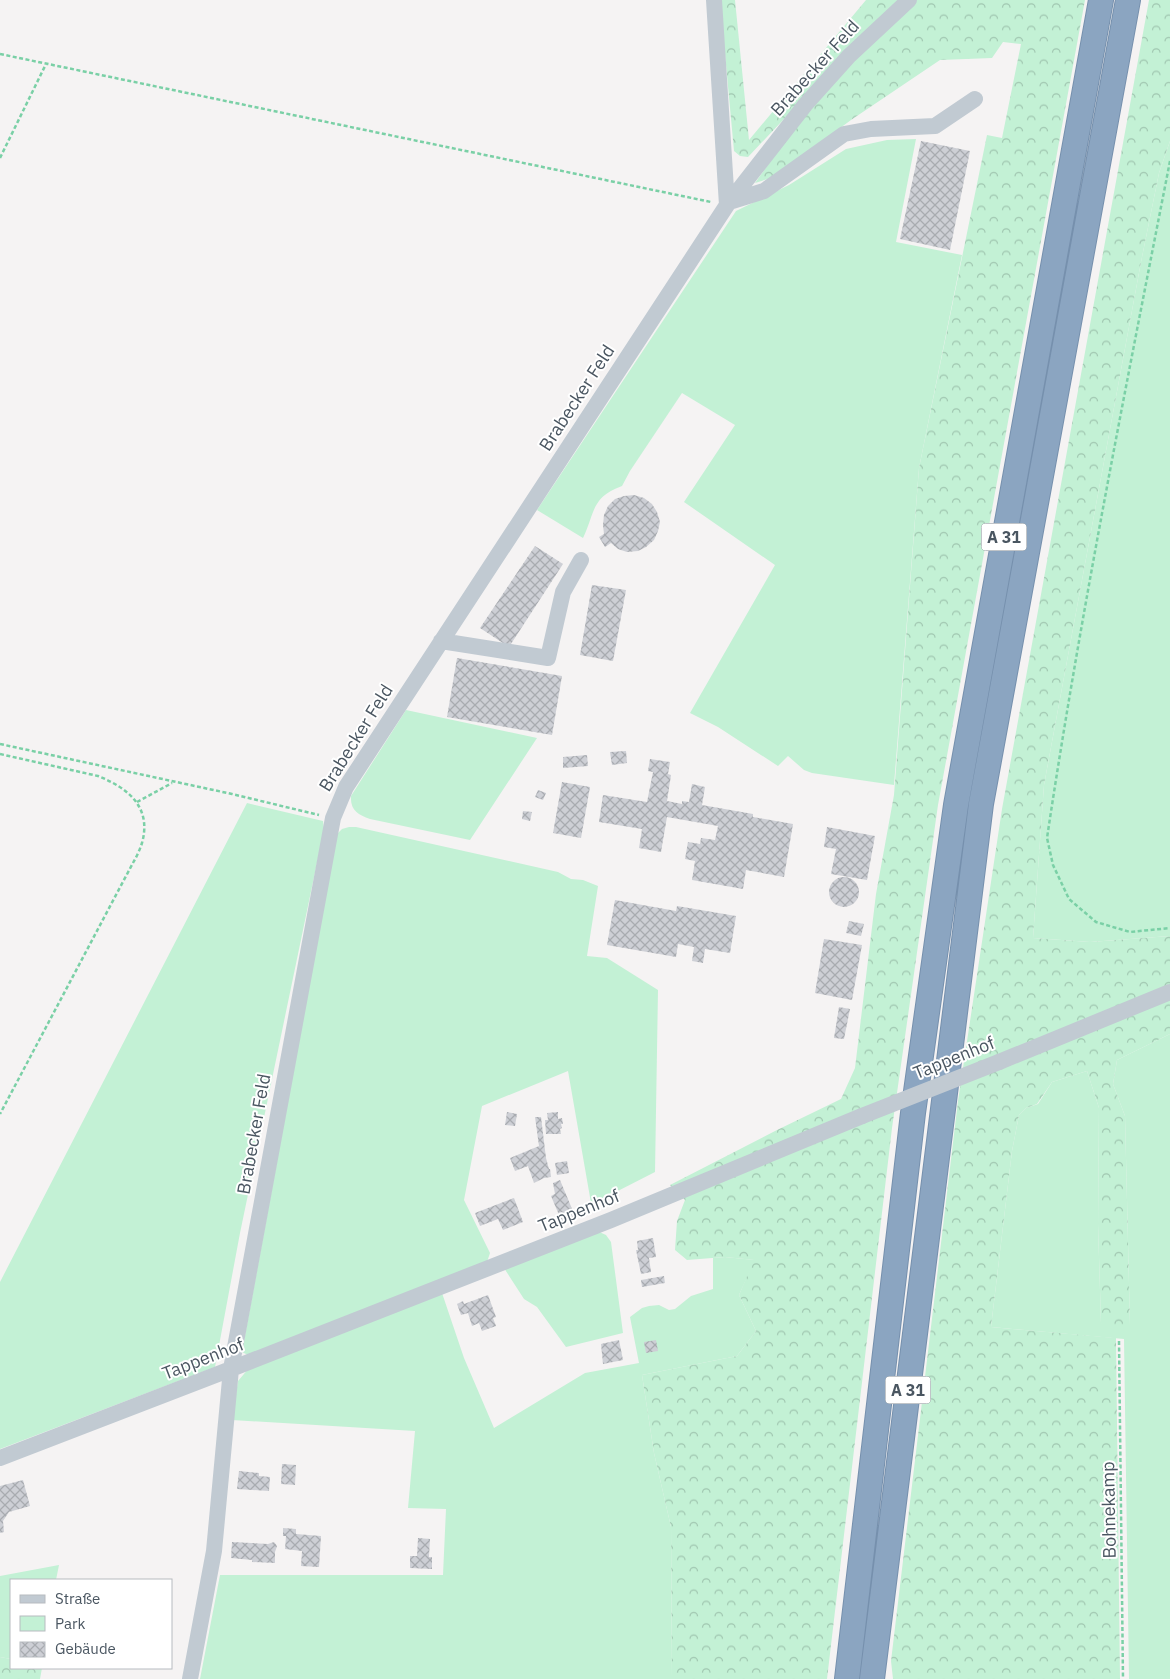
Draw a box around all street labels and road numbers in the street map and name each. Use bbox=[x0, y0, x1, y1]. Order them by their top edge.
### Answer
street label: Brabecker Feld bbox=[765, 15, 864, 121]
street label: Brabecker Feld bbox=[534, 340, 619, 455]
road number: A 31 bbox=[982, 524, 1026, 550]
street label: Brabecker Feld bbox=[313, 680, 398, 796]
street label: Tappenhof bbox=[910, 1031, 998, 1084]
street label: Brabecker Feld bbox=[232, 1072, 275, 1196]
street label: Tappenhof bbox=[535, 1184, 623, 1237]
street label: Tappenhof bbox=[159, 1332, 247, 1385]
road number: A 31 bbox=[886, 1376, 930, 1404]
street label: Bohnekamp bbox=[1096, 1461, 1121, 1559]

